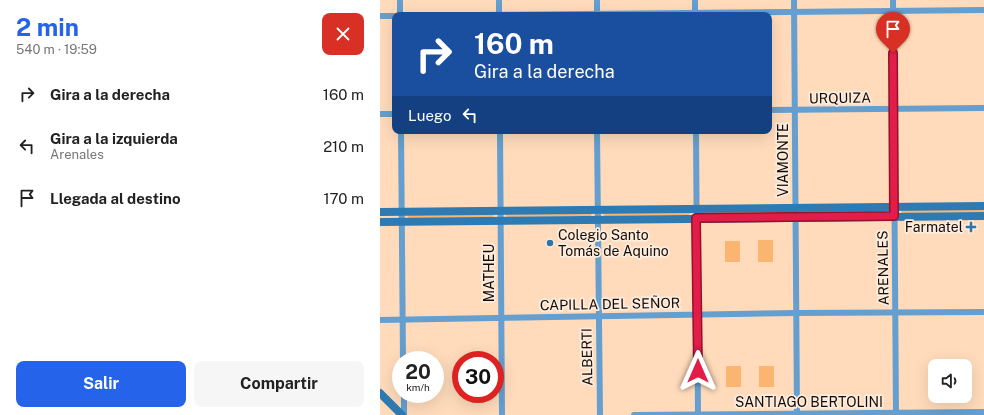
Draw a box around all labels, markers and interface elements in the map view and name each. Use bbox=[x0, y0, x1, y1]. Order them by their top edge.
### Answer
pin bbox=[876, 12, 910, 53]
text: 2 min bbox=[16, 13, 79, 41]
button: close bbox=[322, 13, 364, 55]
icon: arrive bbox=[882, 18, 904, 40]
text: 160 m bbox=[474, 27, 554, 60]
icon: right bbox=[408, 28, 460, 80]
text: 540 m · 19:59 bbox=[16, 42, 97, 57]
text: Gira a la derecha bbox=[474, 61, 615, 82]
icon: right bbox=[16, 83, 38, 105]
text: Gira a la derecha bbox=[50, 86, 170, 103]
text: 160 m bbox=[323, 86, 364, 103]
street label: URQUIZA bbox=[809, 89, 871, 107]
icon: left bbox=[459, 104, 481, 126]
text: Luego bbox=[408, 107, 451, 124]
street label: VIAMONTE bbox=[775, 123, 791, 197]
text: Gira a la izquierda bbox=[50, 130, 178, 147]
icon: left bbox=[16, 135, 38, 157]
text: 210 m bbox=[323, 138, 364, 155]
text: Arenales bbox=[50, 147, 104, 162]
icon: arrive bbox=[16, 187, 38, 209]
text: Llegada al destino bbox=[50, 190, 181, 207]
text: 170 m bbox=[323, 190, 364, 207]
place label: Farmatel bbox=[905, 219, 963, 235]
marker: Farmatel bbox=[966, 222, 976, 232]
place label: Colegio Santo Tomás de Aquino bbox=[558, 227, 669, 259]
street label: ARENALES bbox=[874, 230, 892, 306]
marker: Colegio Santo Tomás de Aquino bbox=[545, 238, 555, 248]
street label: MATHEU bbox=[481, 244, 497, 302]
street label: CAPILLA DEL SEÑOR bbox=[540, 294, 680, 313]
street label: ALBERTI bbox=[578, 328, 596, 386]
position arrow bbox=[677, 350, 719, 392]
speed limit sign: 30 bbox=[452, 351, 504, 403]
map controls bbox=[928, 359, 972, 403]
button: sound bbox=[928, 359, 972, 403]
text: 20 bbox=[405, 360, 431, 384]
button: Salir bbox=[16, 361, 186, 407]
button: Compartir bbox=[194, 361, 364, 407]
text: km/h bbox=[406, 381, 430, 393]
street label: SANTIAGO BERTOLINI bbox=[735, 394, 883, 410]

